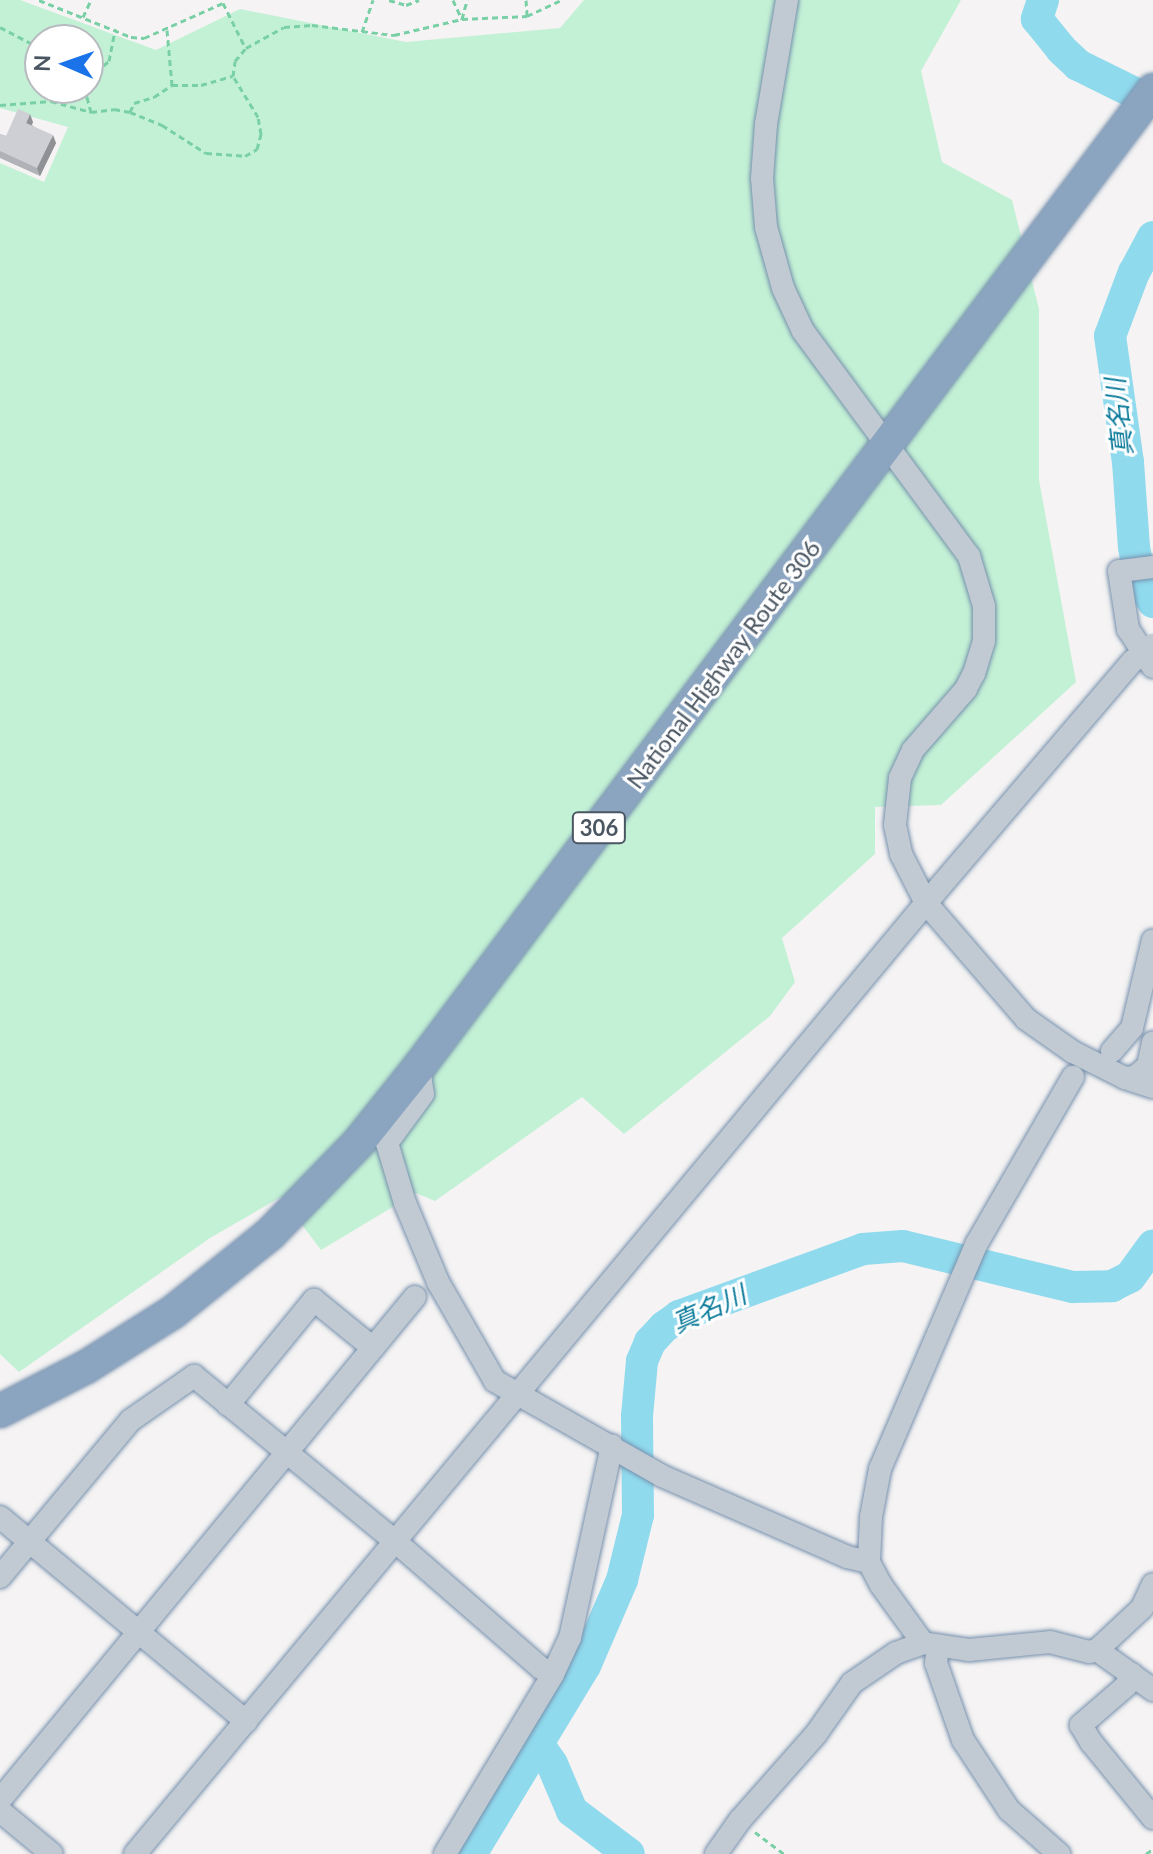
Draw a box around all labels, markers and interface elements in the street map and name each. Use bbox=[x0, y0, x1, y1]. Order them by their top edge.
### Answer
north arrow bbox=[24, 24, 104, 104]
text: N bbox=[28, 54, 55, 72]
water label: 真名川 bbox=[1099, 377, 1139, 457]
street label: National Highway Route 306 bbox=[620, 534, 826, 794]
road number: 306 bbox=[571, 810, 627, 846]
water label: 真名川 bbox=[667, 1279, 751, 1339]

